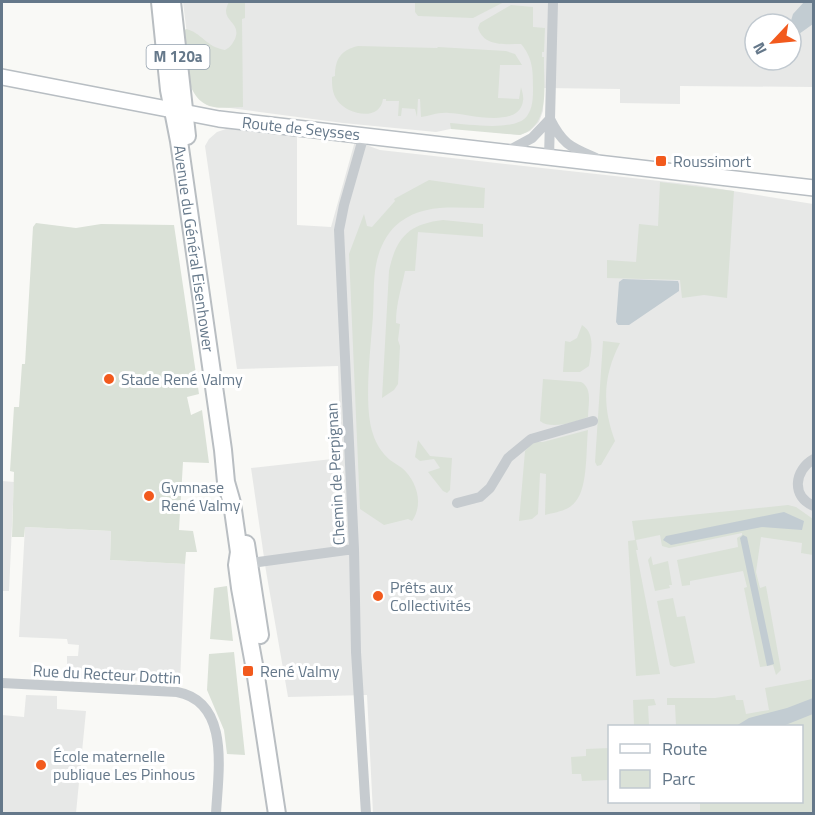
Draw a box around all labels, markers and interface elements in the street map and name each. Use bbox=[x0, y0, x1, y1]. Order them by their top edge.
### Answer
north arrow bbox=[743, 12, 803, 72]
text: N bbox=[746, 38, 773, 59]
road number: M 120a bbox=[146, 45, 210, 69]
street label: Route de Seysses bbox=[241, 110, 361, 146]
street label: Avenue du Général Eisenhower bbox=[168, 143, 221, 354]
place label: Roussimort bbox=[673, 149, 751, 173]
marker: Roussimort bbox=[654, 154, 668, 168]
place label: Stade René Valmy bbox=[121, 367, 243, 391]
marker: Stade René Valmy bbox=[102, 372, 116, 386]
street label: Chemin de Perpignan bbox=[319, 402, 351, 546]
place label: Gymnase René Valmy bbox=[161, 475, 241, 517]
marker: Gymnase René Valmy bbox=[142, 489, 156, 503]
place label: Prêts aux Collectivités bbox=[390, 575, 471, 617]
marker: Prêts aux Collectivités bbox=[371, 589, 385, 603]
street label: Rue du Recteur Dottin bbox=[32, 658, 182, 690]
place label: René Valmy bbox=[260, 659, 340, 683]
marker: René Valmy bbox=[241, 664, 255, 678]
legend bbox=[608, 725, 803, 803]
text: Route bbox=[662, 735, 707, 762]
place label: École maternelle publique Les Pinhous bbox=[53, 744, 195, 786]
marker: École maternelle publique Les Pinhous bbox=[34, 758, 48, 772]
text: Parc bbox=[662, 765, 696, 792]

